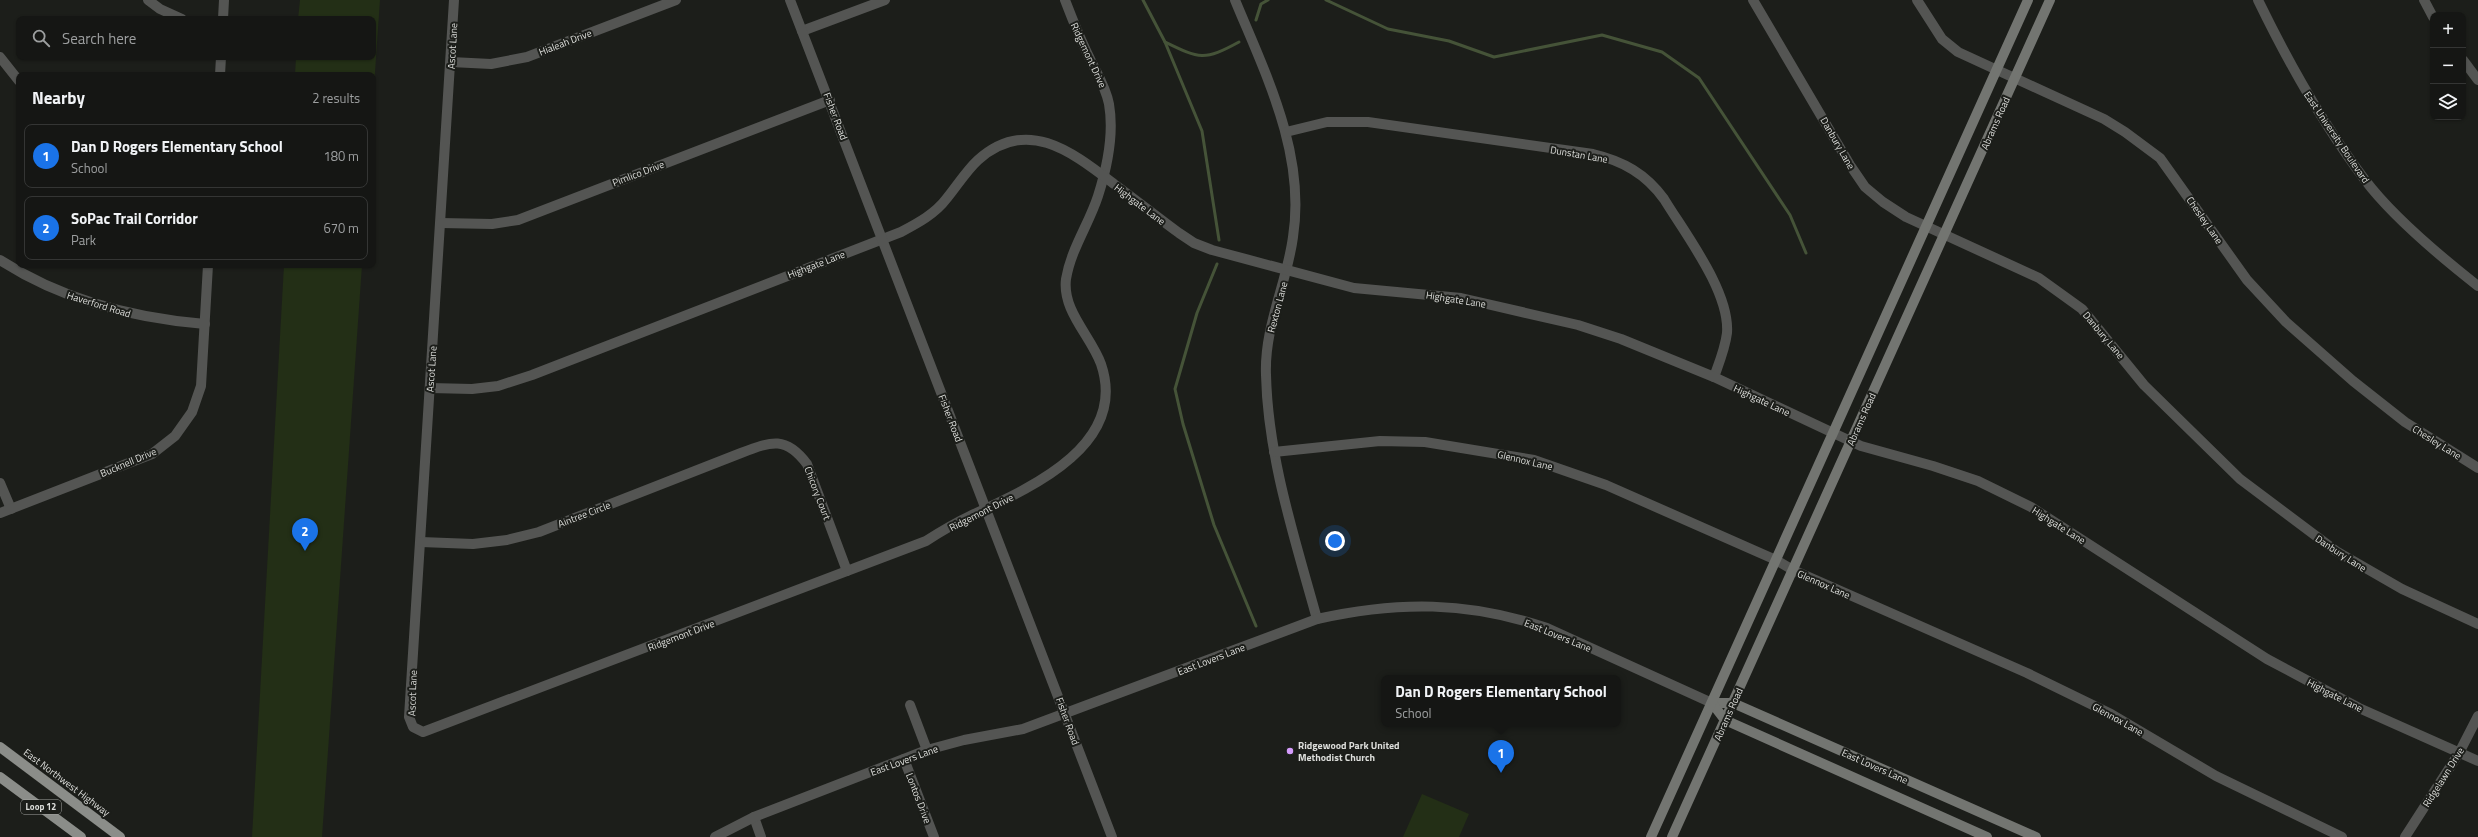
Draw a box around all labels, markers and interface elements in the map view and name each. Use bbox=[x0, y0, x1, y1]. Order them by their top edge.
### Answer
map controls bbox=[2430, 12, 2466, 120]
button: + bbox=[2430, 12, 2466, 48]
search box bbox=[16, 16, 376, 60]
street label: Ridgemont Drive bbox=[1067, 20, 1110, 90]
street label: Ascot Lane bbox=[444, 23, 461, 69]
street label: Hialeah Drive bbox=[536, 25, 594, 59]
icon: search bbox=[30, 27, 52, 49]
text: Search here bbox=[62, 27, 136, 50]
button: − bbox=[2430, 48, 2466, 84]
button: layers bbox=[2430, 84, 2466, 120]
text: Nearby bbox=[32, 85, 85, 111]
text: 2 results bbox=[312, 88, 360, 108]
street label: East University Boulevard bbox=[2300, 88, 2373, 186]
street label: Fisher Road bbox=[820, 90, 851, 142]
street label: Abrams Road bbox=[1977, 94, 2014, 152]
street label: Danbury Lane bbox=[1817, 114, 1859, 172]
text: Dan D Rogers Elementary School bbox=[71, 135, 283, 158]
street label: Dunstan Lane bbox=[1549, 142, 1609, 167]
text: 1 bbox=[42, 146, 50, 166]
text: 180 m bbox=[323, 146, 359, 166]
street label: Pimlico Drive bbox=[610, 157, 666, 190]
text: School bbox=[71, 158, 107, 178]
street label: Highgate Lane bbox=[1111, 180, 1168, 229]
street label: Chesley Lane bbox=[2183, 193, 2227, 247]
text: SoPac Trail Corridor bbox=[71, 207, 198, 230]
text: 2 bbox=[42, 218, 50, 238]
text: 670 m bbox=[323, 218, 359, 238]
text: Park bbox=[71, 230, 96, 250]
street label: Highgate Lane bbox=[785, 247, 847, 282]
street label: Rexton Lane bbox=[1263, 280, 1291, 334]
street label: Highgate Lane bbox=[1425, 287, 1487, 312]
street label: Haverford Road bbox=[65, 288, 133, 321]
street label: Danbury Lane bbox=[2079, 308, 2128, 362]
street label: Ascot Lane bbox=[422, 346, 441, 393]
street label: Highgate Lane bbox=[1731, 381, 1792, 420]
street label: Abrams Road bbox=[1843, 390, 1880, 448]
street label: Fisher Road bbox=[935, 392, 966, 444]
street label: Chesley Lane bbox=[2409, 421, 2464, 463]
street label: Bucknell Drive bbox=[98, 444, 159, 481]
street label: Glennox Lane bbox=[1496, 447, 1554, 474]
street label: Chicory Court bbox=[800, 464, 835, 522]
street label: Ridgemont Drive bbox=[946, 490, 1016, 535]
street label: Aintree Circle bbox=[556, 498, 613, 531]
street label: Highgate Lane bbox=[2029, 503, 2088, 548]
pin: 2 bbox=[292, 518, 318, 551]
your location bbox=[1325, 531, 1345, 551]
street label: Danbury Lane bbox=[2312, 531, 2369, 576]
street label: Glennox Lane bbox=[1795, 566, 1853, 603]
street label: East Lovers Lane bbox=[1522, 615, 1594, 656]
street label: Ridgemont Drive bbox=[646, 616, 717, 655]
street label: East Lovers Lane bbox=[1175, 640, 1247, 679]
street label: Ascot Lane bbox=[404, 670, 421, 716]
popup bbox=[1381, 675, 1621, 727]
street label: Highgate Lane bbox=[2304, 675, 2365, 716]
text: Dan D Rogers Elementary School bbox=[1395, 680, 1607, 703]
street label: Abrams Road bbox=[1710, 685, 1747, 743]
street label: Fisher Road bbox=[1052, 695, 1083, 747]
street label: Glennox Lane bbox=[2089, 699, 2146, 740]
text: School bbox=[1395, 703, 1432, 723]
place label: Ridgewood Park United Methodist Church bbox=[1298, 738, 1400, 765]
pin: 1 bbox=[1488, 740, 1514, 773]
street label: East Lovers Lane bbox=[868, 741, 940, 780]
street label: Ridgelawn Drive bbox=[2419, 744, 2468, 810]
street label: East Northwest Highway bbox=[20, 745, 113, 820]
street label: East Lovers Lane bbox=[1839, 745, 1910, 788]
marker: Ridgewood Park United Methodist Church bbox=[1285, 746, 1295, 756]
street label: Lontos Drive bbox=[902, 771, 935, 826]
road number: Loop 12 bbox=[21, 800, 61, 814]

